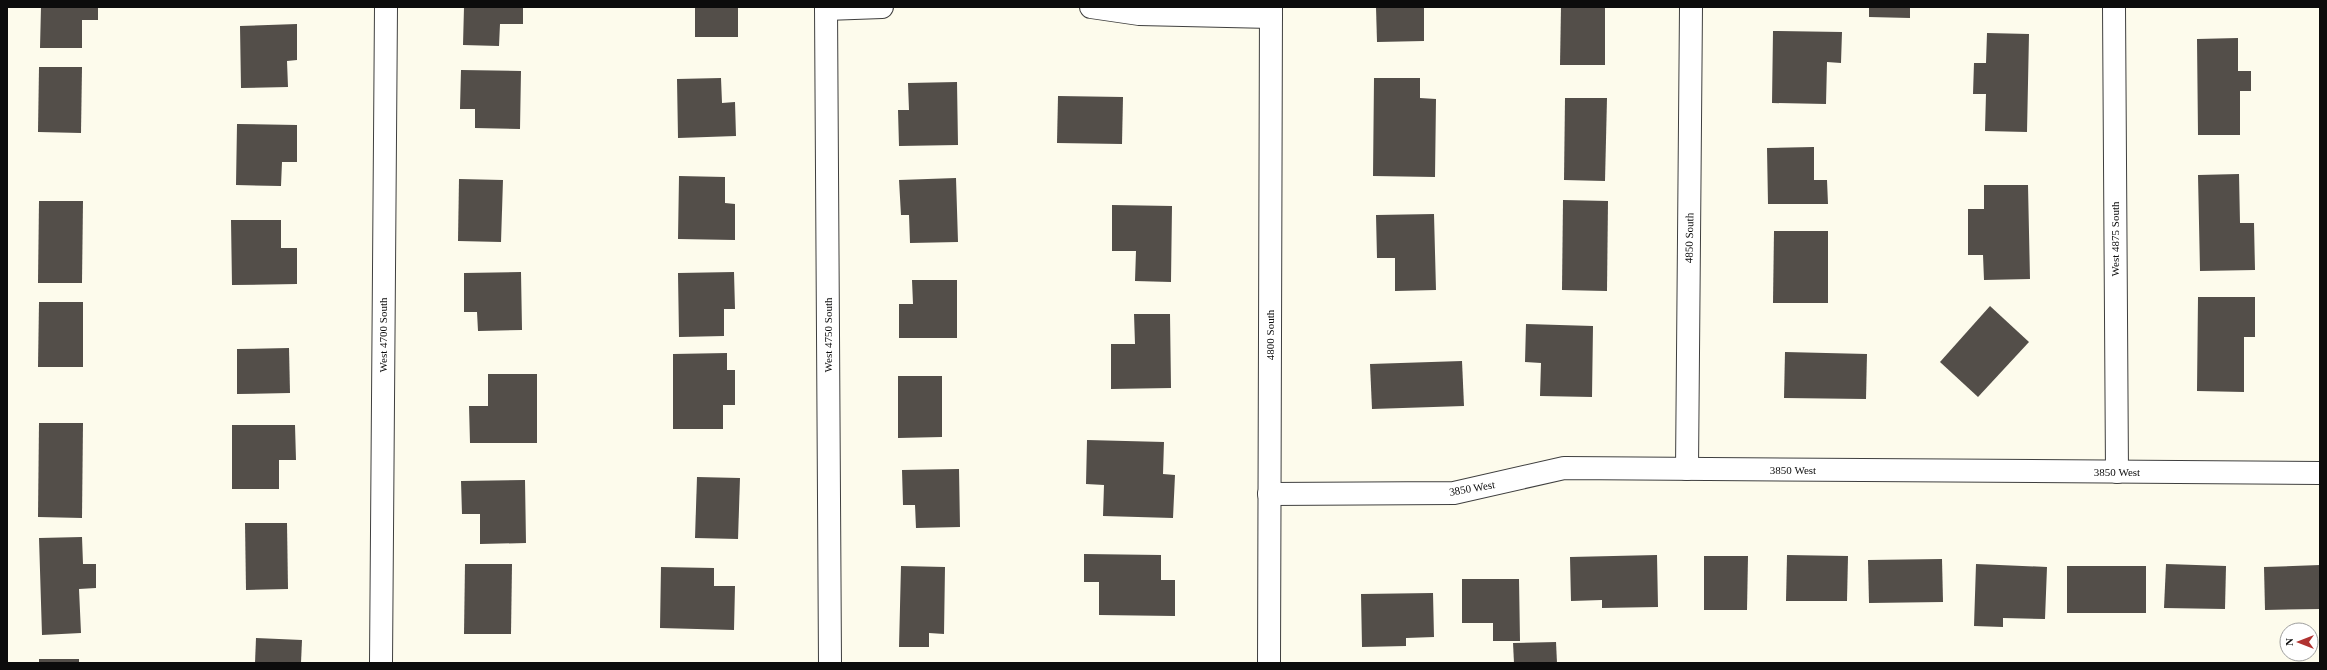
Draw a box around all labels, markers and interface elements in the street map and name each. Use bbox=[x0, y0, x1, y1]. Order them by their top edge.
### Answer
street label: West 4875 South bbox=[2109, 201, 2121, 276]
street label: 4850 South bbox=[1683, 212, 1695, 263]
street label: West 4700 South bbox=[377, 297, 389, 372]
street label: West 4750 South bbox=[822, 297, 834, 372]
street label: 4800 South bbox=[1264, 309, 1276, 360]
street label: 3850 West bbox=[1770, 464, 1816, 476]
street label: 3850 West bbox=[2094, 466, 2140, 478]
street label: 3850 West bbox=[1448, 478, 1496, 498]
north arrow bbox=[2279, 622, 2319, 662]
text: N bbox=[2283, 638, 2295, 646]

